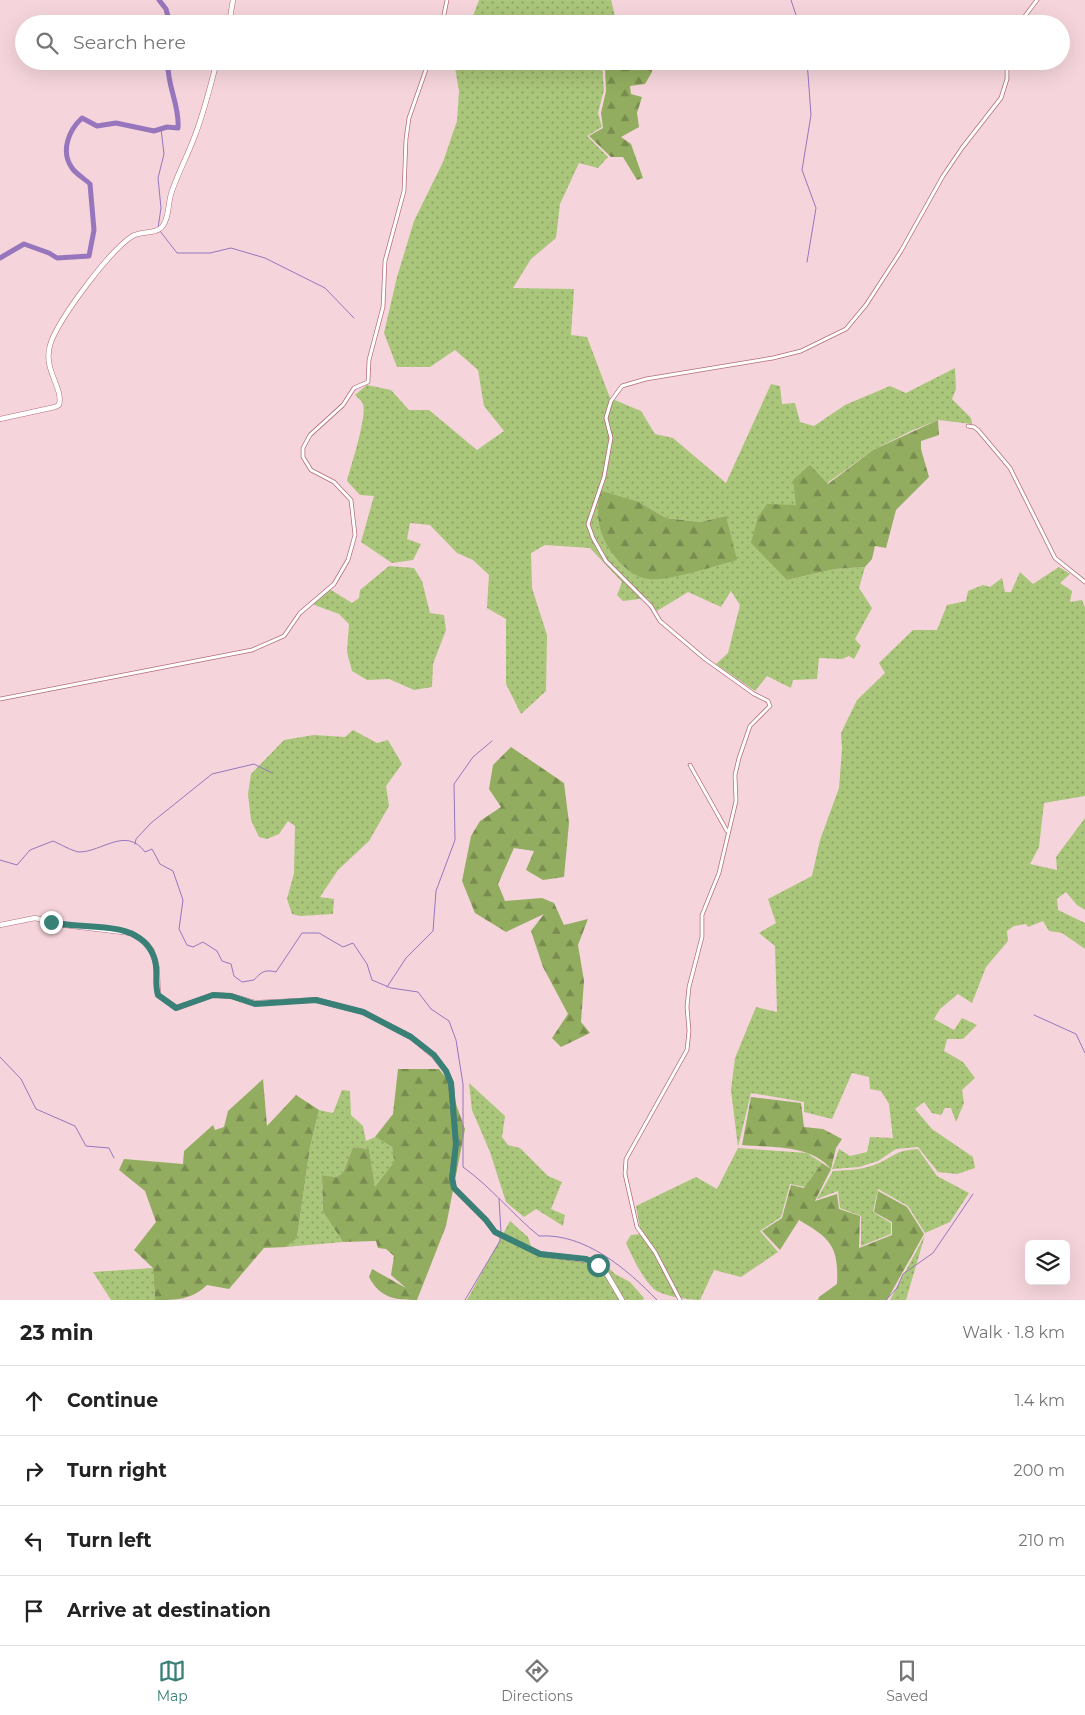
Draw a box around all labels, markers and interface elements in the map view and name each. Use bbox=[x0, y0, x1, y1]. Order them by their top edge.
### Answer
search box bbox=[15, 15, 1070, 70]
icon: search bbox=[33, 29, 61, 57]
text: Search here bbox=[73, 31, 186, 54]
route end bbox=[40, 911, 63, 934]
map controls bbox=[1025, 1240, 1070, 1285]
button: layers bbox=[1025, 1240, 1070, 1285]
route start bbox=[587, 1254, 610, 1277]
text: 23 min bbox=[20, 1320, 94, 1345]
text: Walk · 1.8 km bbox=[962, 1323, 1065, 1342]
icon: ahead bbox=[20, 1387, 48, 1415]
text: Continue bbox=[67, 1389, 158, 1412]
text: 1.4 km bbox=[1015, 1391, 1065, 1410]
icon: right bbox=[20, 1457, 48, 1485]
text: Turn right bbox=[67, 1459, 167, 1482]
text: 200 m bbox=[1014, 1461, 1065, 1480]
icon: left bbox=[20, 1527, 48, 1555]
text: Turn left bbox=[67, 1529, 152, 1552]
text: 210 m bbox=[1018, 1531, 1065, 1550]
icon: arrive bbox=[20, 1597, 48, 1625]
text: Arrive at destination bbox=[67, 1599, 271, 1622]
tab: Map bbox=[157, 1657, 188, 1705]
tab: Directions bbox=[501, 1657, 573, 1705]
tab: Saved bbox=[886, 1657, 928, 1705]

